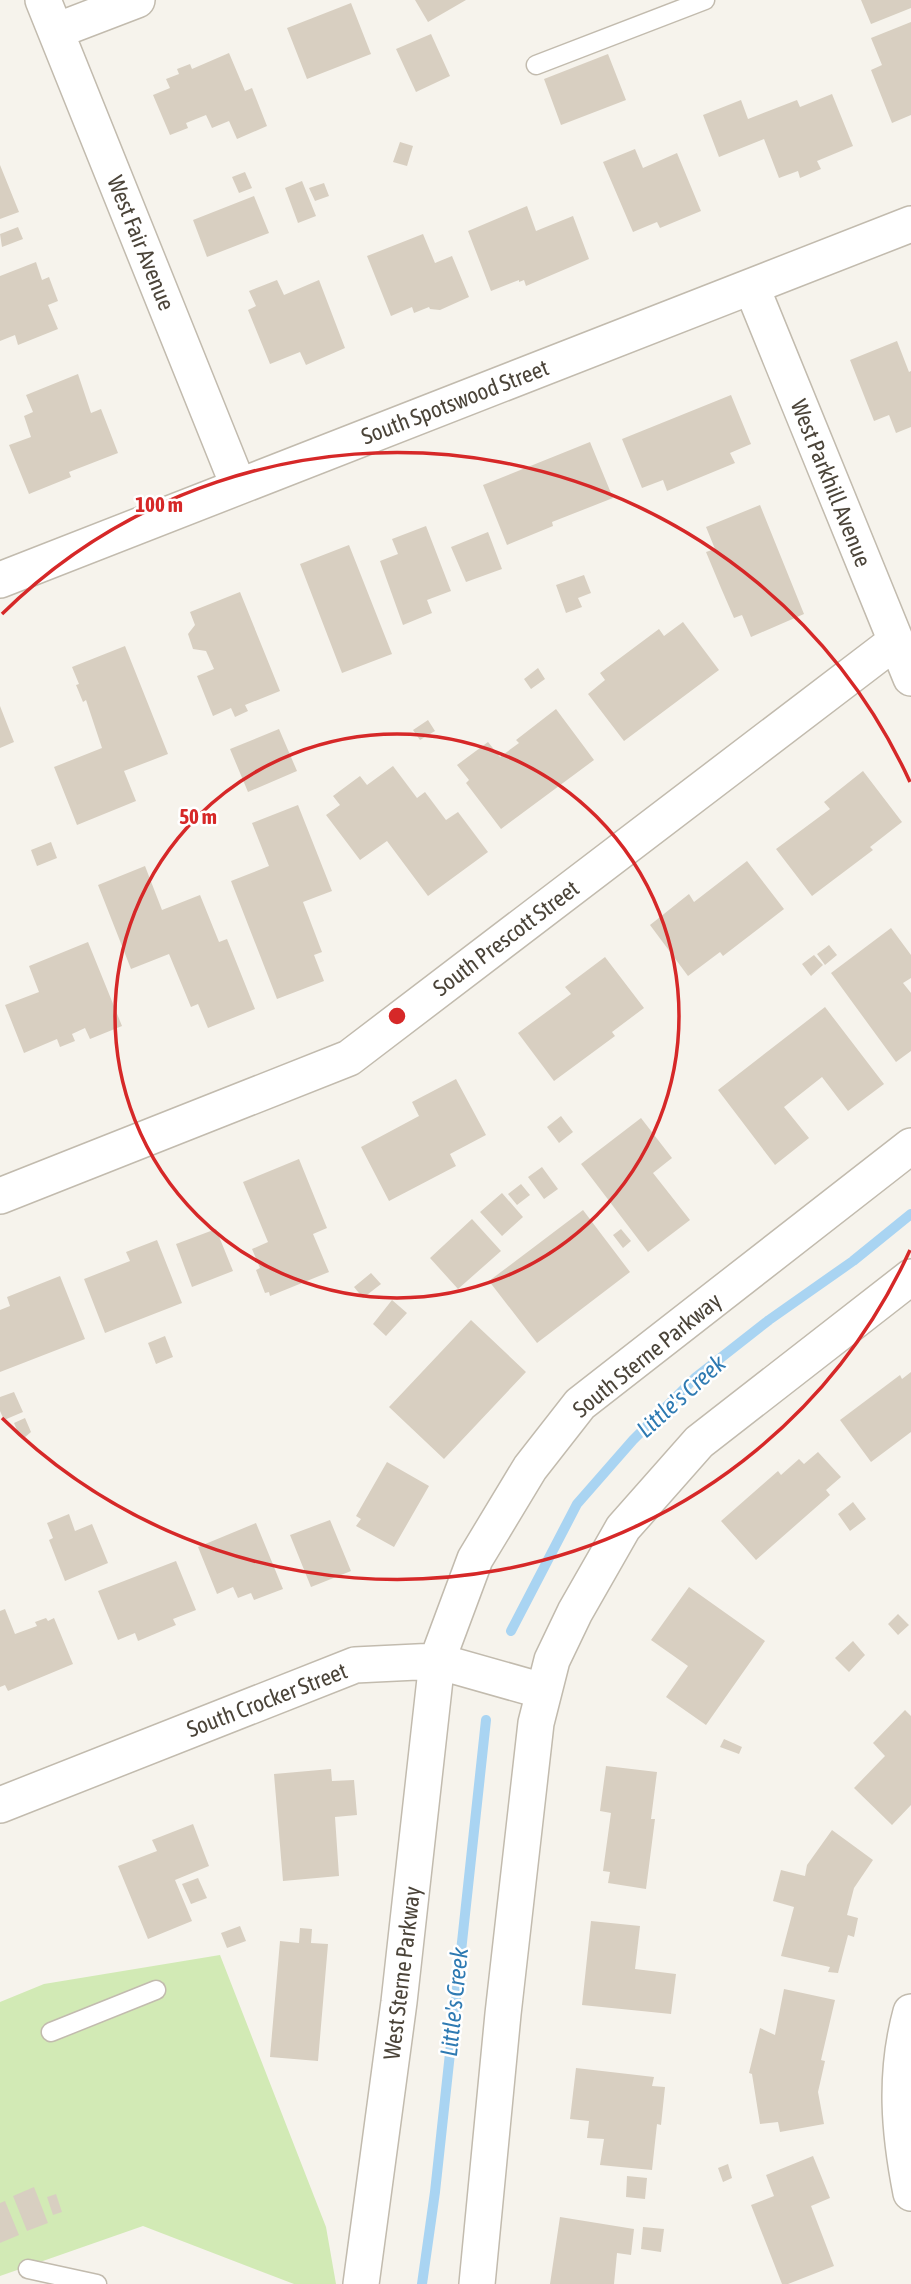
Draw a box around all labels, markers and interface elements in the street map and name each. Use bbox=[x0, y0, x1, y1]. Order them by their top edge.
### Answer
street label: West Fair Avenue bbox=[102, 172, 180, 314]
street label: South Spotswood Street bbox=[358, 354, 552, 450]
street label: West Parkhill Avenue bbox=[786, 396, 876, 570]
text: 100 m bbox=[135, 492, 183, 516]
text: 50 m bbox=[179, 804, 217, 828]
street label: South Prescott Street bbox=[428, 875, 584, 1001]
centre of rings bbox=[385, 1004, 409, 1028]
street label: South Sterne Parkway bbox=[568, 1287, 726, 1423]
water label: Little's Creek bbox=[631, 1349, 731, 1443]
street label: South Crocker Street bbox=[183, 1657, 351, 1743]
street label: West Sterne Parkway bbox=[378, 1885, 426, 2061]
water label: Little's Creek bbox=[435, 1946, 473, 2058]

